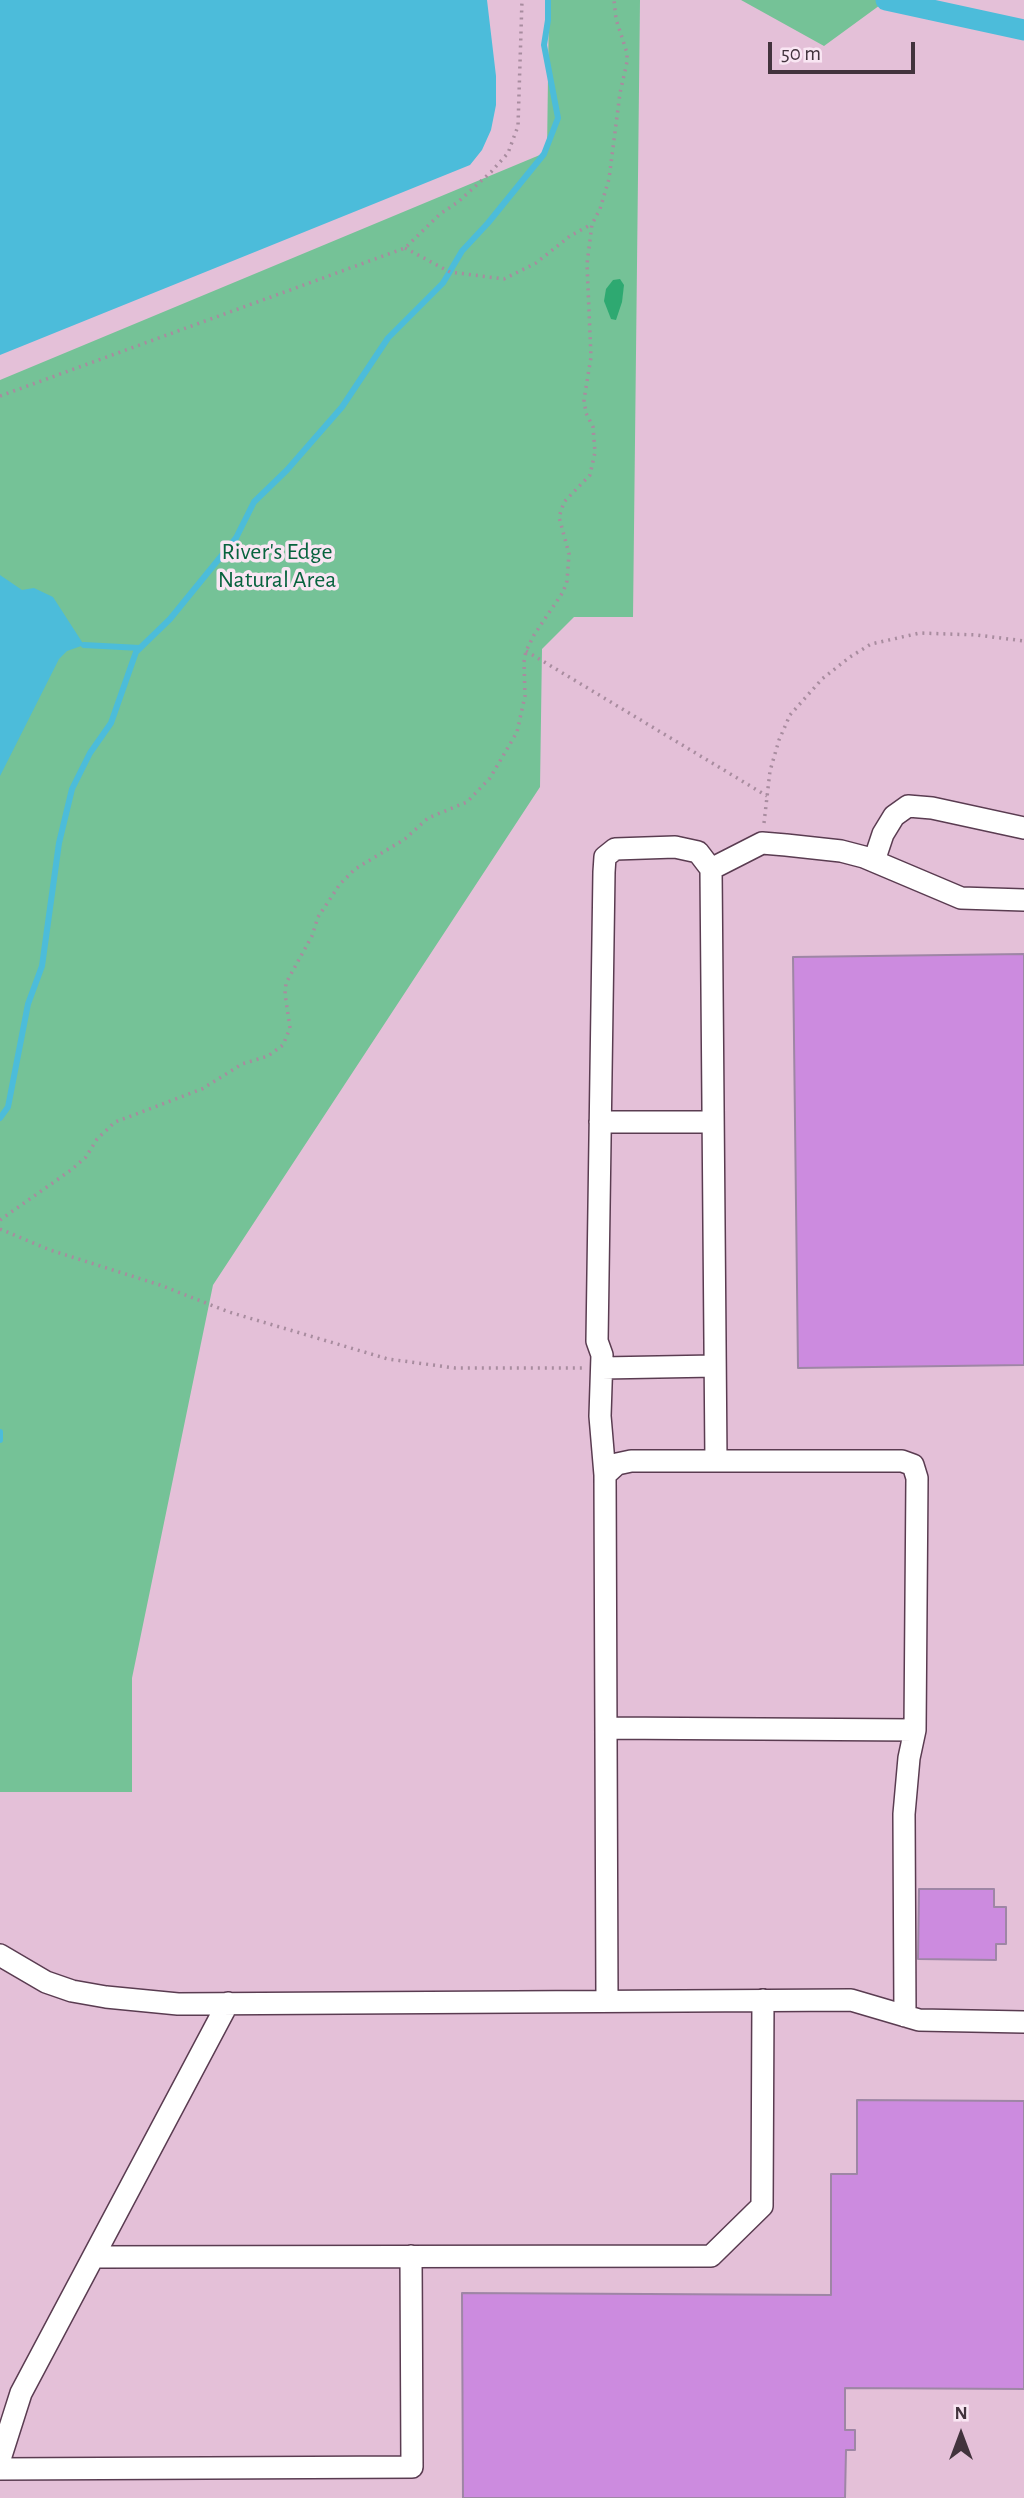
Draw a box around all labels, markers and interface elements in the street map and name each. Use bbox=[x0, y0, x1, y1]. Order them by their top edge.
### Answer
scale bar bbox=[772, 28, 919, 72]
text: 50 m bbox=[781, 43, 821, 64]
park label: River's Edge Natural Area bbox=[218, 538, 336, 594]
north arrow bbox=[926, 2400, 996, 2470]
text: N bbox=[954, 2404, 968, 2423]

